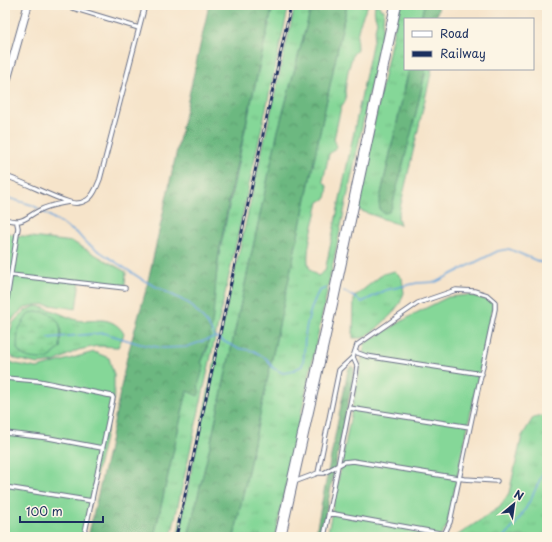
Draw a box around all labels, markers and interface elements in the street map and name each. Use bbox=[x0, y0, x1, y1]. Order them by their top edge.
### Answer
legend bbox=[404, 18, 534, 70]
text: Road bbox=[440, 24, 469, 42]
text: Railway bbox=[440, 44, 486, 62]
north arrow bbox=[494, 484, 534, 524]
text: N bbox=[511, 485, 527, 505]
scale bar bbox=[20, 498, 103, 524]
text: 100 m bbox=[26, 502, 63, 520]

